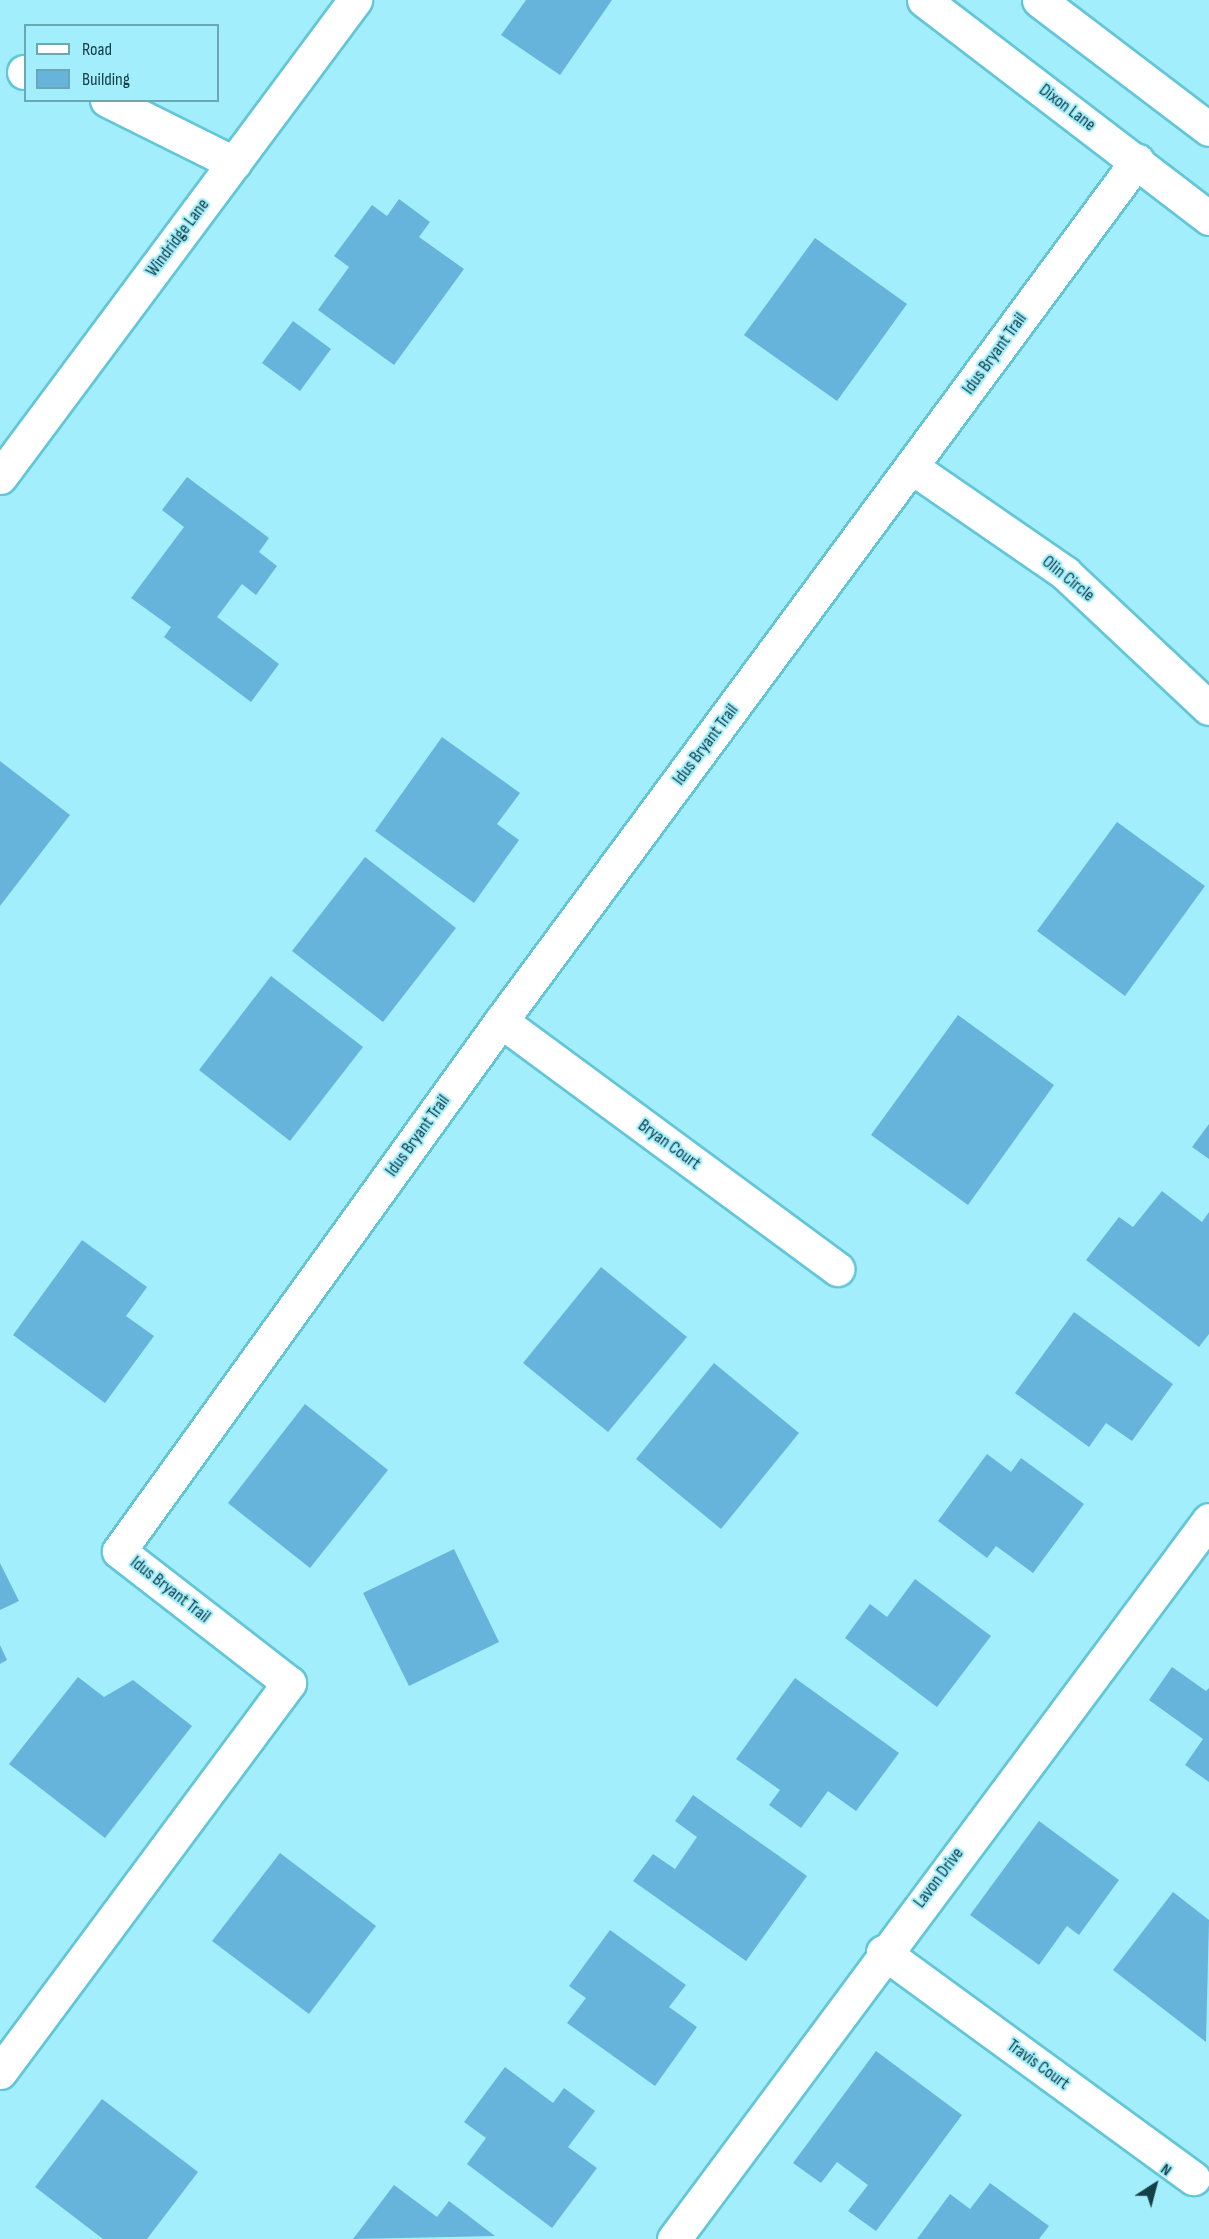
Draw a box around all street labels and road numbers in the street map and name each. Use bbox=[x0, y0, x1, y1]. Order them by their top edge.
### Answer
street label: Dixon Lane bbox=[1034, 80, 1100, 136]
street label: Windridge Lane bbox=[142, 195, 214, 281]
street label: Idus Bryant Trail bbox=[958, 309, 1032, 399]
street label: Olin Circle bbox=[1037, 551, 1099, 607]
street label: Idus Bryant Trail bbox=[669, 700, 743, 790]
street label: Idus Bryant Trail bbox=[381, 1091, 455, 1181]
street label: Bryan Court bbox=[634, 1115, 704, 1175]
street label: Idus Bryant Trail bbox=[126, 1552, 214, 1628]
street label: Lavon Drive bbox=[909, 1844, 969, 1912]
street label: Travis Court bbox=[1003, 2035, 1073, 2095]

